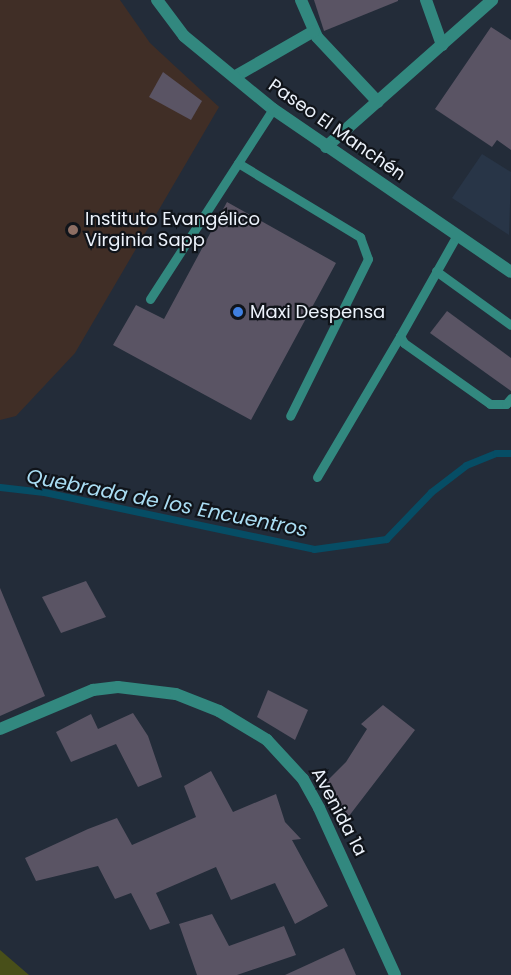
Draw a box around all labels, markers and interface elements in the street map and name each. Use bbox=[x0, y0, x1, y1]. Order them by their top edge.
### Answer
street label: Paseo El Manchén bbox=[264, 75, 410, 185]
place label: Instituto Evangélico Virginia Sapp bbox=[85, 209, 260, 252]
marker: Instituto Evangélico Virginia Sapp bbox=[66, 223, 80, 237]
place label: Maxi Despensa bbox=[250, 301, 385, 323]
marker: Maxi Despensa bbox=[231, 305, 245, 319]
water label: Quebrada de los Encuentros bbox=[25, 464, 309, 542]
street label: Avenida 1a bbox=[307, 764, 371, 860]

